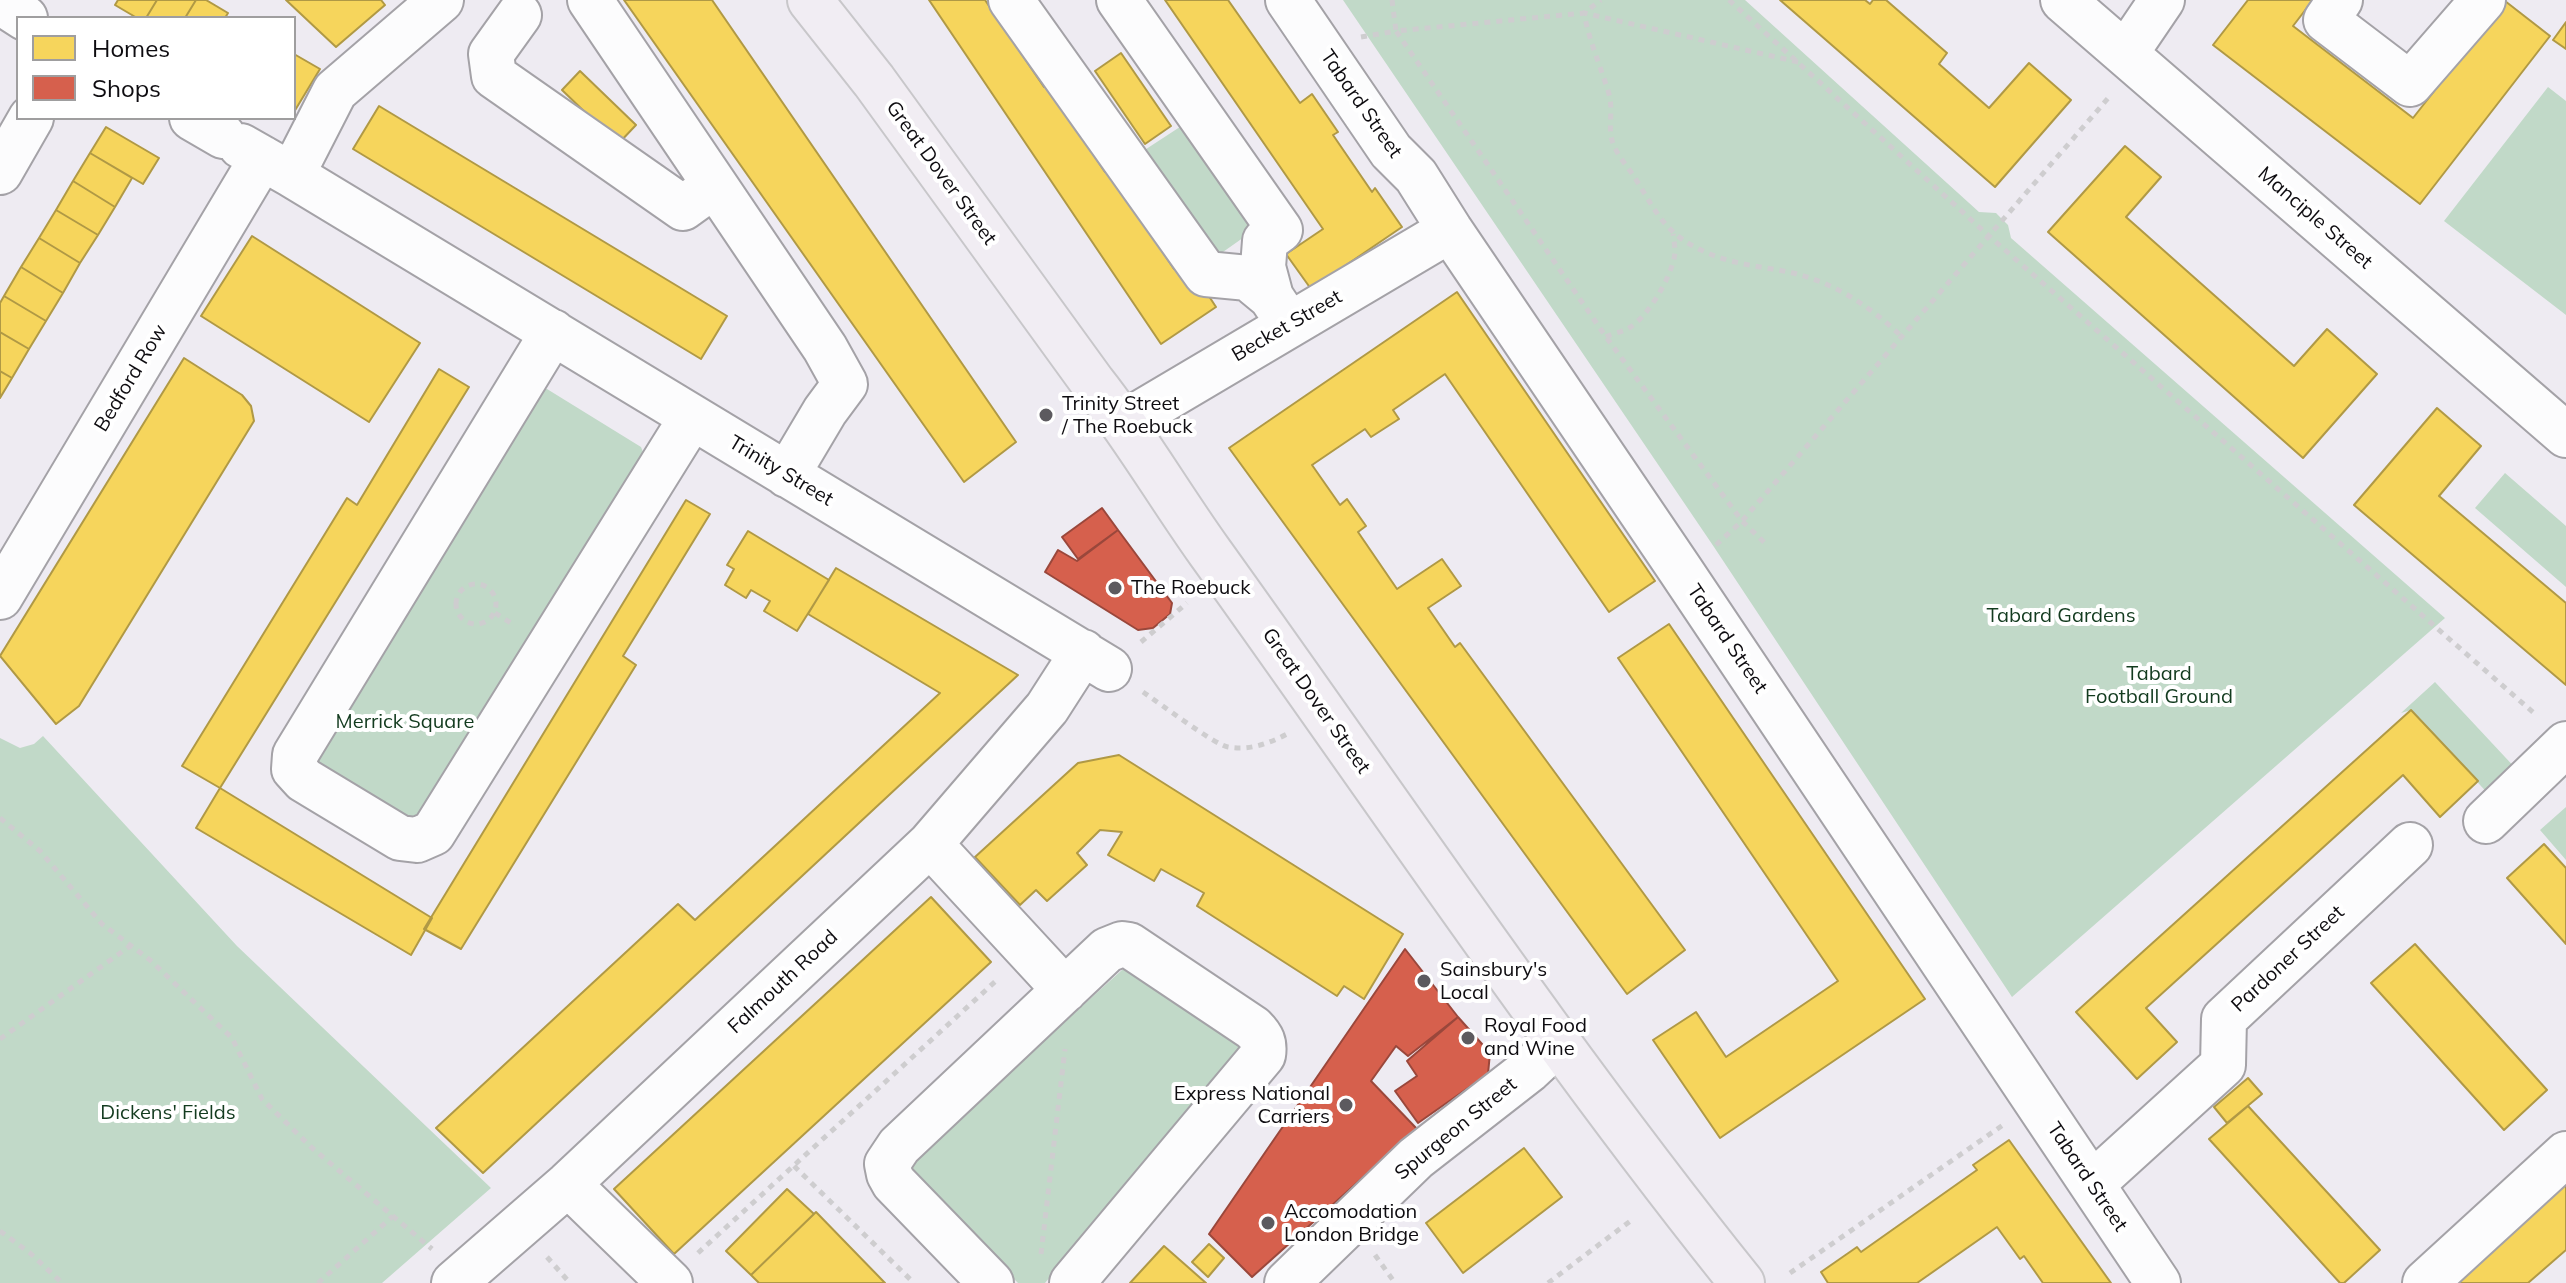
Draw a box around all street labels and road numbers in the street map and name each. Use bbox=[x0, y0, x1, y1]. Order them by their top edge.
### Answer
street label: Tabard Street bbox=[1315, 45, 1407, 163]
street label: Great Dover Street bbox=[881, 96, 1001, 250]
street label: Manciple Street bbox=[2253, 162, 2377, 274]
street label: Becket Street bbox=[1228, 285, 1346, 367]
street label: Bedford Row bbox=[90, 320, 172, 436]
street label: Trinity Street bbox=[725, 431, 837, 511]
street label: Tabard Street bbox=[1682, 580, 1772, 698]
street label: Great Dover Street bbox=[1257, 624, 1375, 778]
street label: Pardoner Street bbox=[2227, 901, 2349, 1017]
street label: Falmouth Road bbox=[723, 925, 843, 1039]
street label: Spurgeon Street bbox=[1390, 1073, 1522, 1185]
street label: Tabard Street bbox=[2042, 1118, 2132, 1236]

